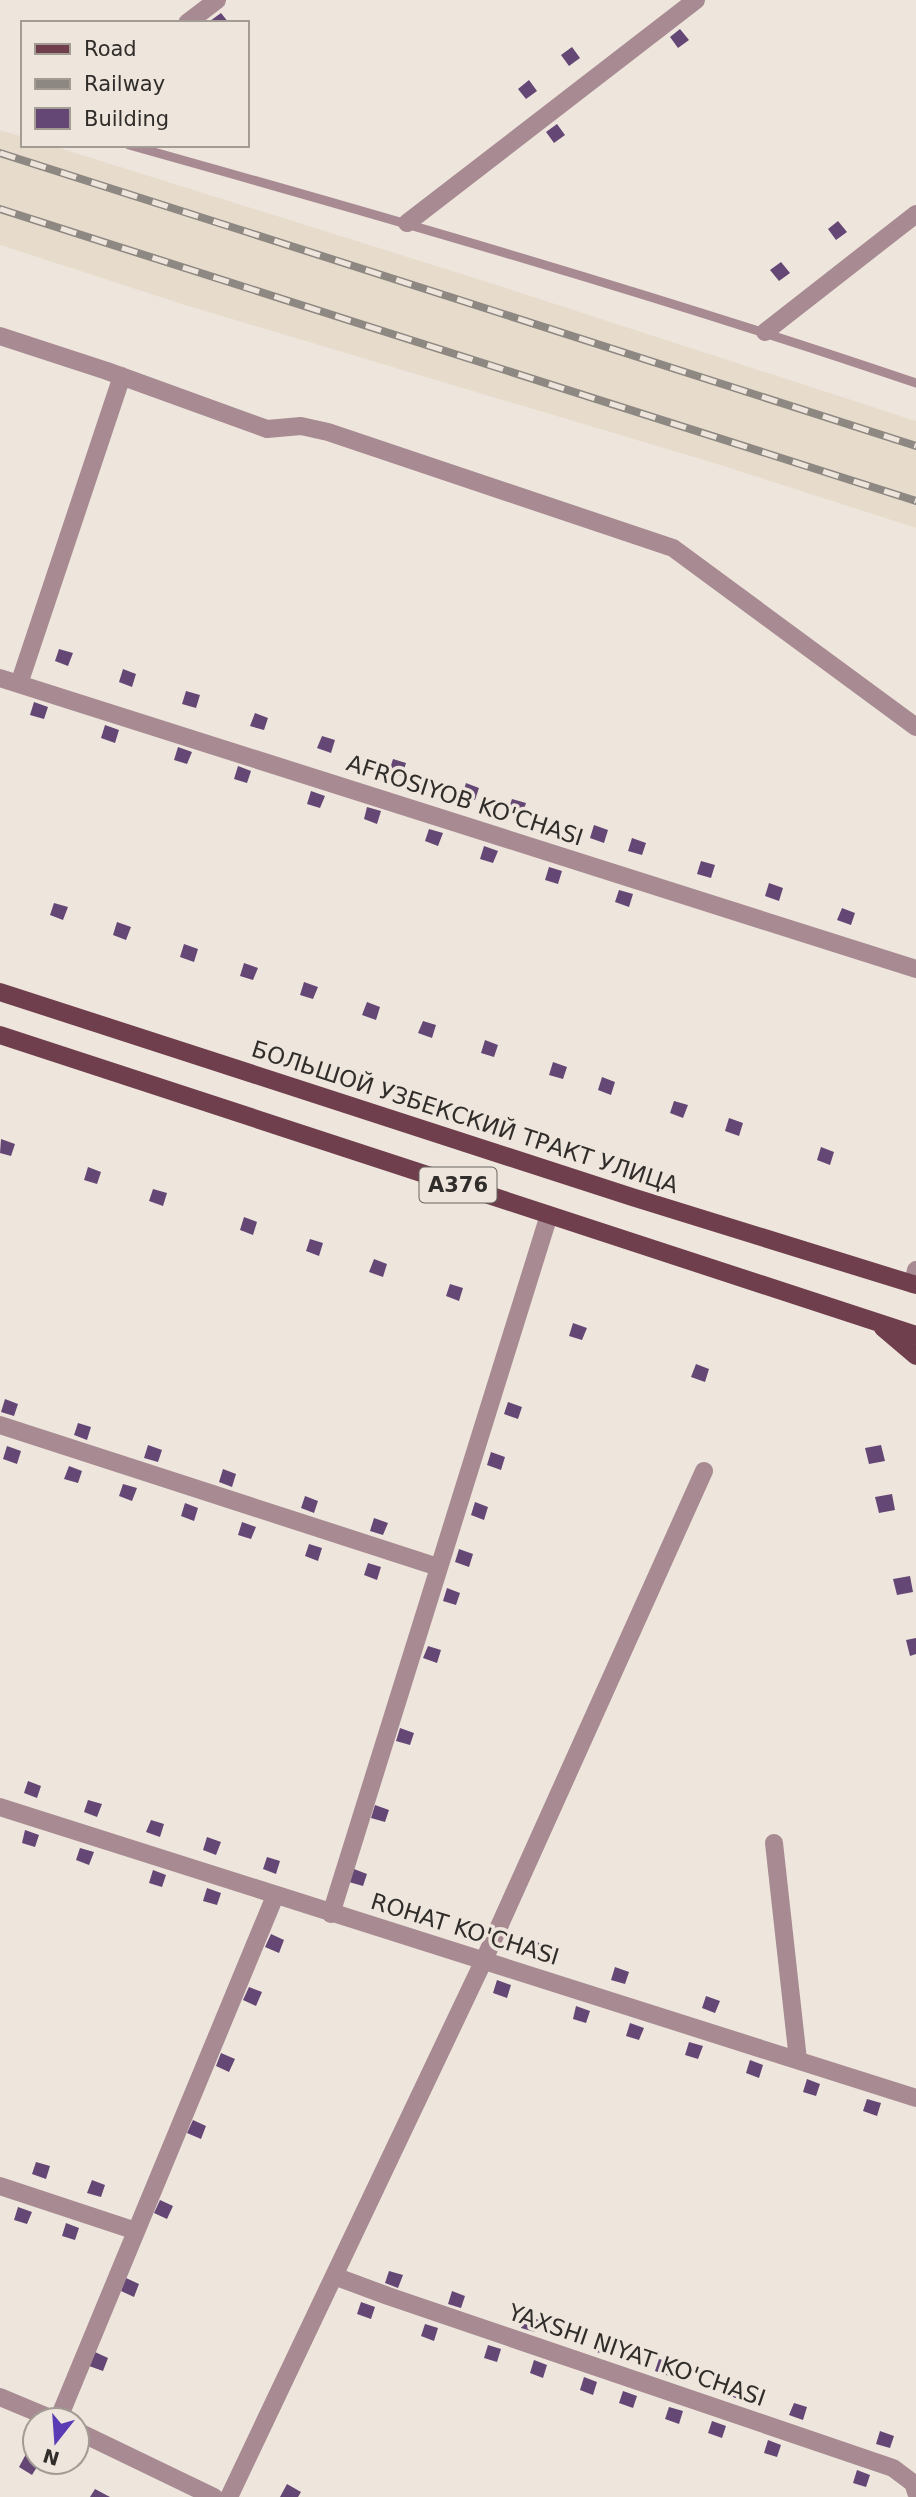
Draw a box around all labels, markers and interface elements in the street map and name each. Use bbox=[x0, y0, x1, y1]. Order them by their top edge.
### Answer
legend bbox=[21, 21, 248, 147]
text: Road bbox=[84, 37, 137, 61]
text: Railway bbox=[84, 72, 165, 96]
text: Building bbox=[84, 107, 169, 131]
street label: AFROSIYOB KO'CHASI bbox=[343, 749, 587, 851]
street label: БОЛЬШОЙ УЗБЕКСКИЙ ТРАКТ УЛИЦА bbox=[248, 1035, 682, 1199]
road number: A376 bbox=[420, 1168, 496, 1202]
street label: ROHAT KO'CHASI bbox=[368, 1888, 562, 1970]
street label: YAXSHI NIYAT KO'CHASI bbox=[504, 2298, 769, 2411]
north arrow bbox=[21, 2406, 91, 2476]
text: N bbox=[40, 2444, 62, 2470]

